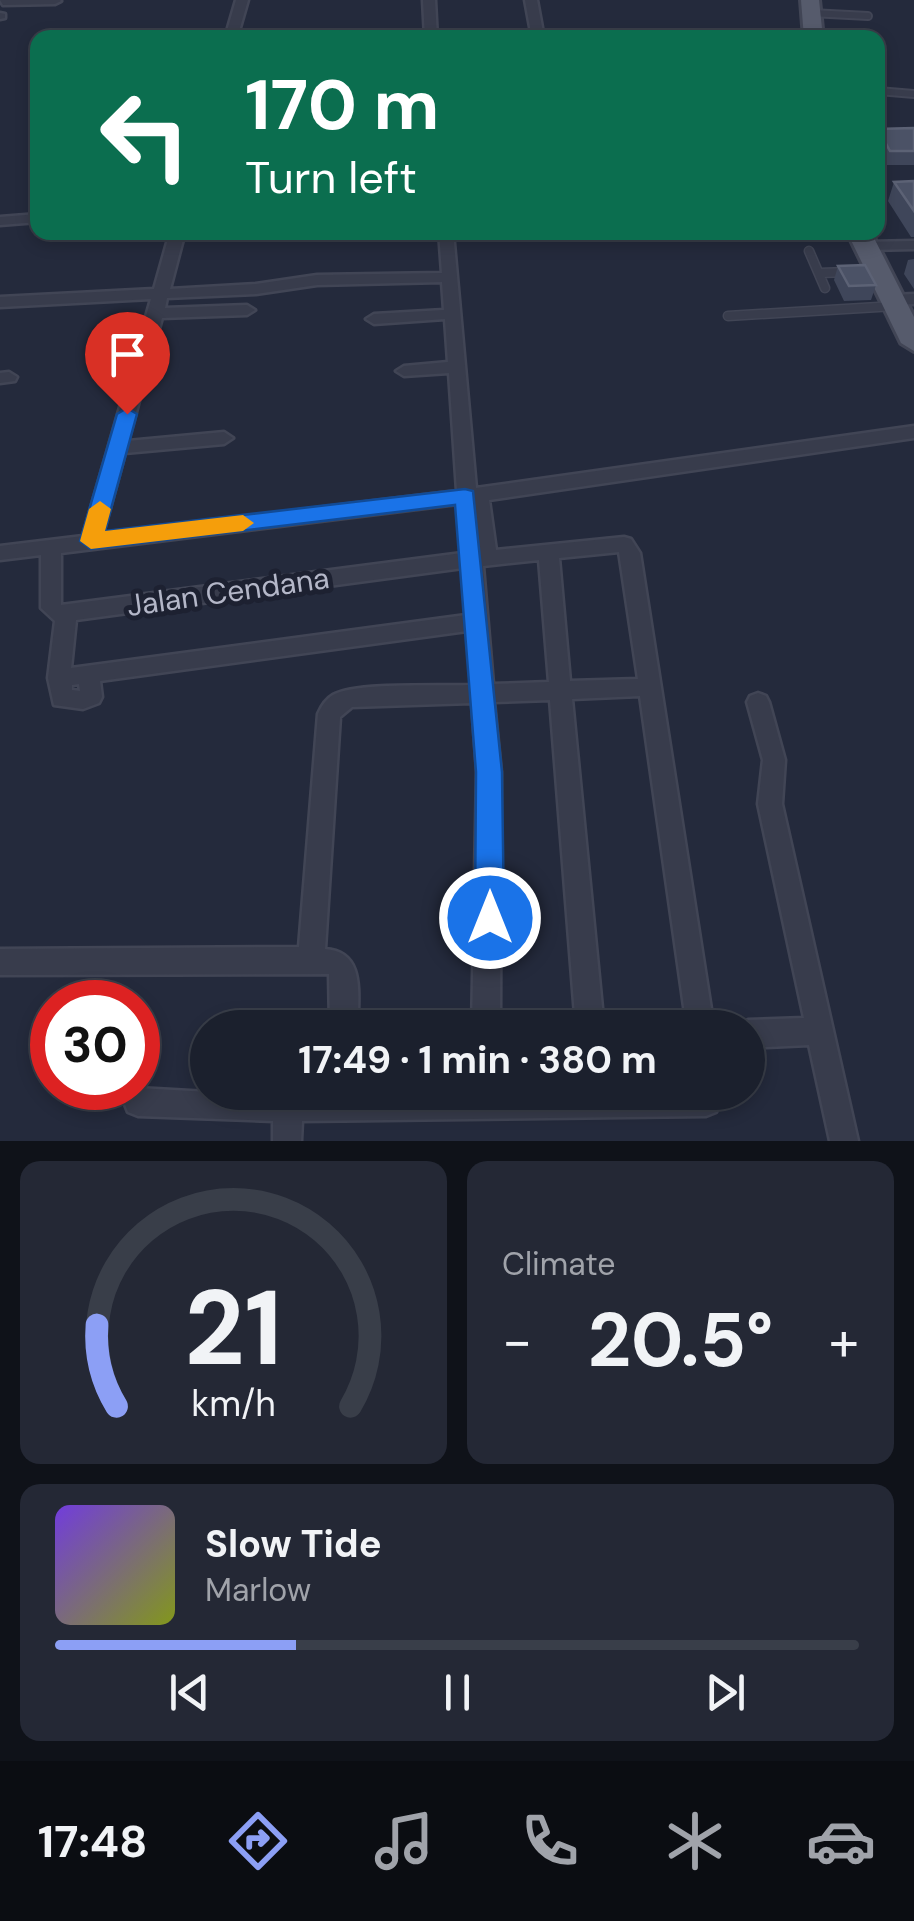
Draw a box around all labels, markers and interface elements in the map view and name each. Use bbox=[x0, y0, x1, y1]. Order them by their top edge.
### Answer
text: 170 m bbox=[245, 60, 439, 151]
icon: left bbox=[80, 70, 210, 200]
text: Turn left bbox=[245, 148, 417, 207]
pin bbox=[85, 312, 170, 415]
icon: arrive bbox=[100, 327, 155, 382]
street label: Jalan Cendana bbox=[124, 558, 332, 625]
position arrow bbox=[438, 866, 542, 970]
speed limit sign: 30 bbox=[30, 980, 160, 1110]
text: 17:49 · 1 min · 380 m bbox=[298, 1035, 657, 1085]
text: Climate bbox=[502, 1243, 616, 1285]
text: 21 bbox=[185, 1261, 282, 1396]
text: 20.5° bbox=[588, 1292, 773, 1389]
text: − bbox=[502, 1305, 532, 1377]
text: + bbox=[829, 1305, 859, 1377]
text: km/h bbox=[191, 1381, 276, 1427]
text: Slow Tide bbox=[205, 1519, 382, 1569]
text: Marlow bbox=[205, 1569, 311, 1611]
icon: previous bbox=[162, 1665, 217, 1720]
icon: pause bbox=[430, 1665, 485, 1720]
icon: next bbox=[698, 1665, 753, 1720]
icon: directions bbox=[223, 1806, 293, 1876]
icon: music bbox=[369, 1806, 439, 1876]
icon: phone bbox=[515, 1806, 585, 1876]
icon: climate bbox=[660, 1806, 730, 1876]
icon: car bbox=[806, 1806, 876, 1876]
text: 17:48 bbox=[38, 1812, 148, 1871]

